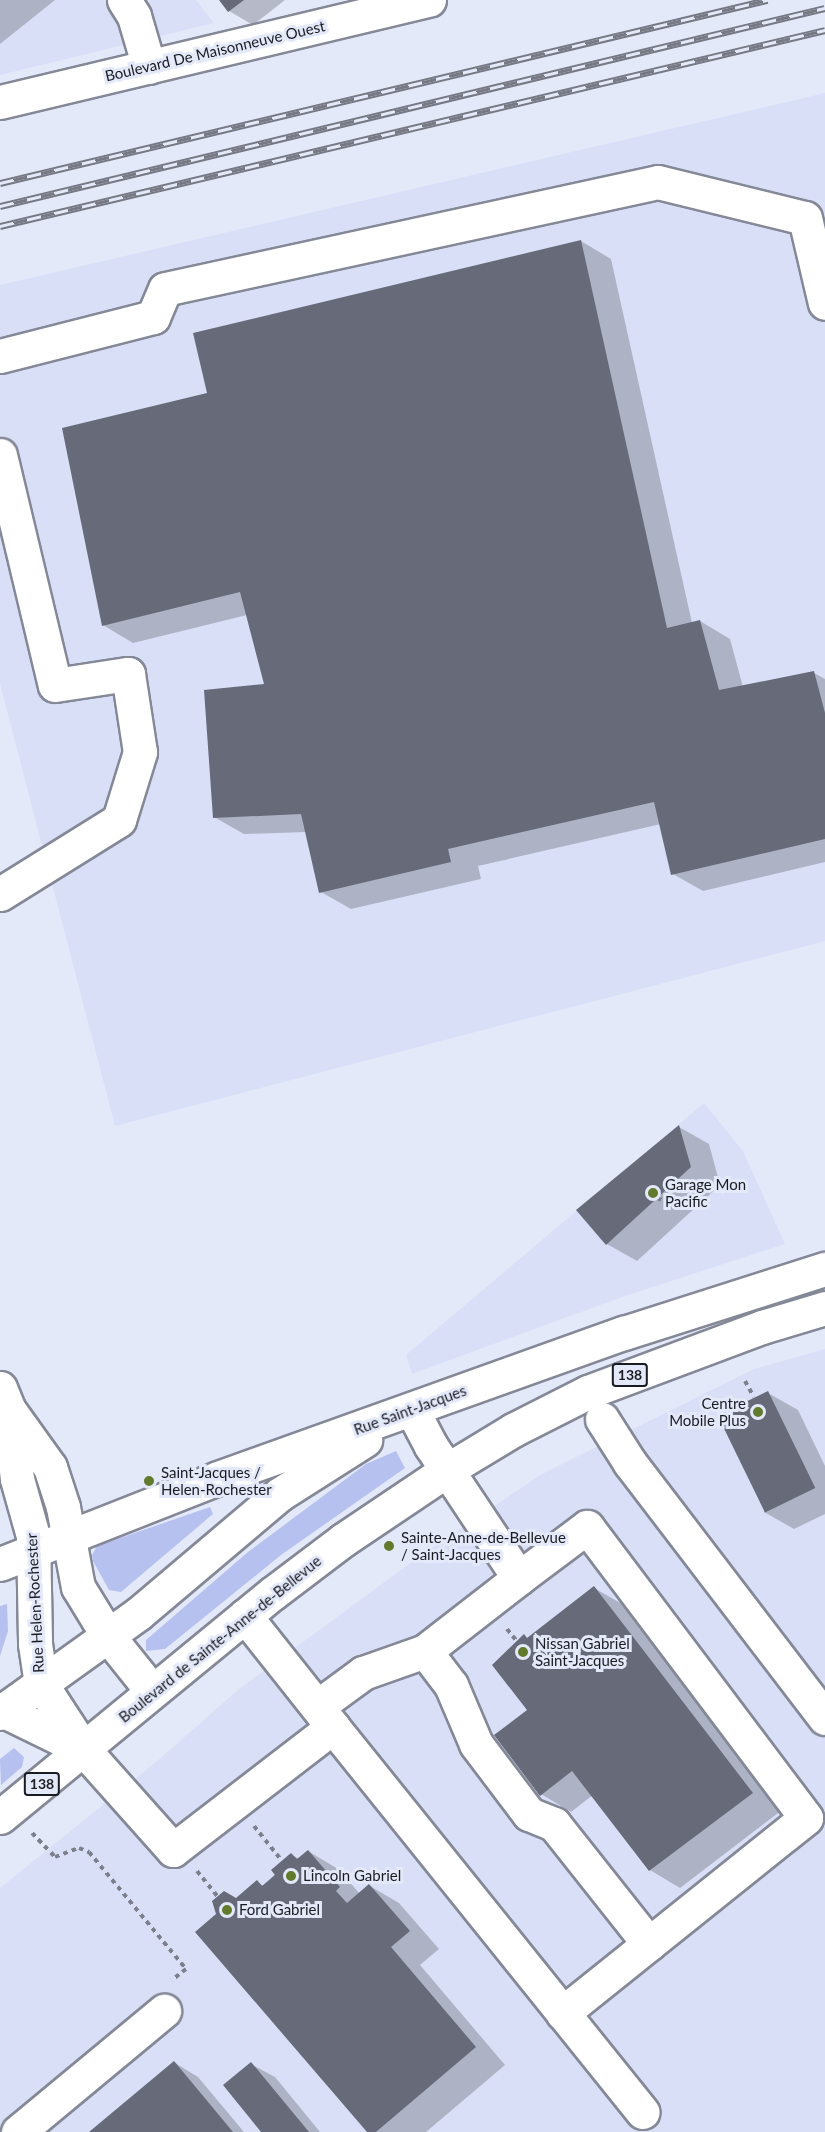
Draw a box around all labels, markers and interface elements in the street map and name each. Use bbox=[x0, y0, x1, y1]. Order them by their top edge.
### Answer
street label: Boulevard De Maisonneuve Ouest bbox=[103, 17, 327, 85]
place label: Garage Mon Pacific bbox=[665, 1175, 746, 1210]
marker: Garage Mon Pacific bbox=[646, 1186, 660, 1200]
road number: 138 bbox=[610, 1364, 650, 1386]
street label: Rue Saint-Jacques bbox=[351, 1381, 469, 1439]
place label: Centre Mobile Plus bbox=[669, 1394, 746, 1429]
marker: Centre Mobile Plus bbox=[751, 1405, 765, 1419]
place label: Saint-Jacques / Helen-Rochester bbox=[161, 1463, 272, 1498]
marker: Saint-Jacques / Helen-Rochester bbox=[142, 1474, 156, 1488]
place label: Sainte-Anne-de-Bellevue / Saint-Jacques bbox=[401, 1528, 566, 1563]
street label: Rue Helen-Rochester bbox=[22, 1533, 48, 1673]
marker: Sainte-Anne-de-Bellevue / Saint-Jacques bbox=[382, 1539, 396, 1553]
street label: Boulevard de Sainte-Anne-de-Bellevue bbox=[115, 1552, 325, 1726]
place label: Nissan Gabriel Saint-Jacques bbox=[535, 1634, 630, 1669]
marker: Nissan Gabriel Saint-Jacques bbox=[516, 1645, 530, 1659]
road number: 138 bbox=[22, 1773, 62, 1795]
place label: Lincoln Gabriel bbox=[303, 1867, 401, 1885]
marker: Lincoln Gabriel bbox=[284, 1869, 298, 1883]
place label: Ford Gabriel bbox=[239, 1901, 320, 1919]
marker: Ford Gabriel bbox=[220, 1903, 234, 1917]

